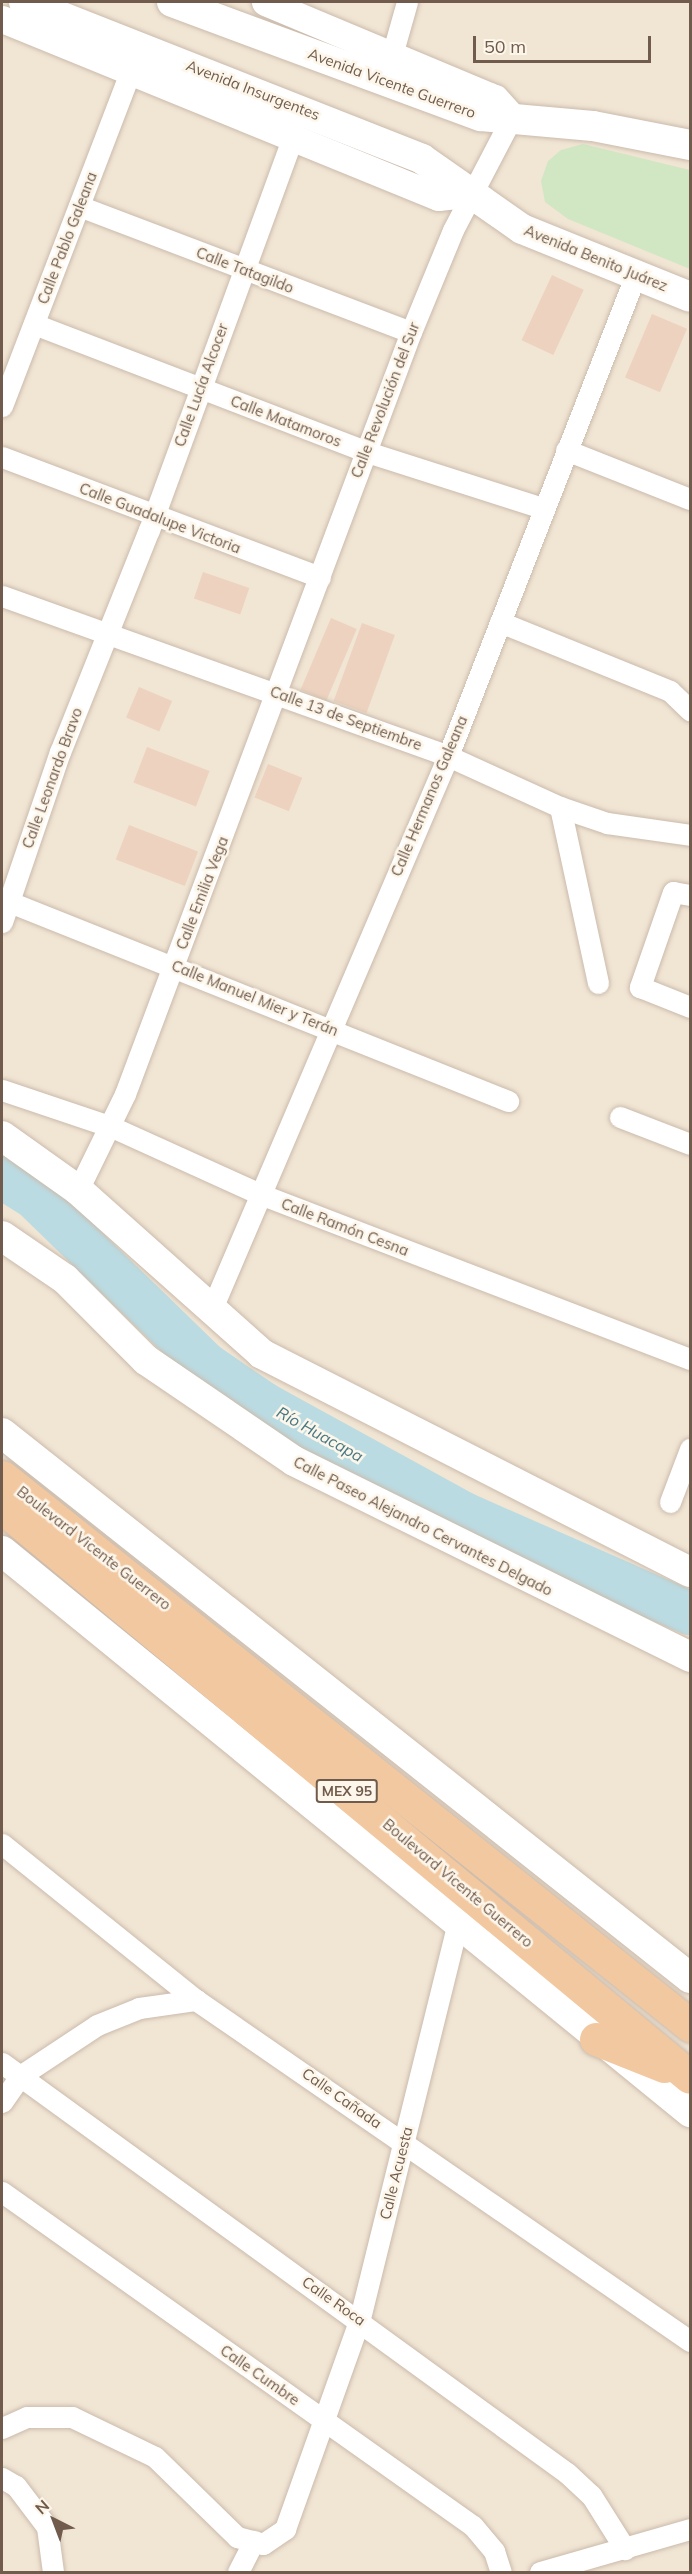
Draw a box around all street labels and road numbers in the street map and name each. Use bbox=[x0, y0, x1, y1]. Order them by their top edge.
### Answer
street label: Avenida Vicente Guerrero bbox=[306, 44, 478, 122]
street label: Avenida Insurgentes bbox=[184, 56, 322, 124]
street label: Calle Pablo Galeana bbox=[33, 169, 101, 307]
street label: Avenida Benito Juárez bbox=[522, 221, 670, 295]
street label: Calle Tatagildo bbox=[194, 243, 296, 297]
street label: Calle Revolución del Sur bbox=[347, 320, 423, 480]
street label: Calle Lucía Alcocer bbox=[170, 321, 232, 449]
street label: Calle Matamoros bbox=[228, 392, 344, 450]
street label: Calle Guadalupe Victoria bbox=[77, 479, 243, 557]
street label: Calle 13 de Septiembre bbox=[268, 682, 424, 754]
street label: Calle Leonardo Bravo bbox=[18, 705, 86, 851]
street label: Calle Hermanos Galeana bbox=[387, 713, 471, 879]
street label: Calle Emilia Vega bbox=[172, 834, 232, 952]
street label: Calle Manuel Mier y Terán bbox=[169, 956, 341, 1040]
street label: Calle Ramón Cesna bbox=[279, 1194, 411, 1260]
street label: Calle Paseo Alejandro Cervantes Delgado bbox=[290, 1453, 556, 1599]
street label: Boulevard Vicente Guerrero bbox=[13, 1482, 175, 1614]
road number: MEX 95 bbox=[316, 1780, 378, 1802]
street label: Boulevard Vicente Guerrero bbox=[379, 1815, 537, 1951]
street label: Calle Cañada bbox=[299, 2064, 385, 2132]
street label: Calle Acuesta bbox=[376, 2125, 416, 2221]
street label: Calle Roca bbox=[299, 2273, 369, 2329]
street label: Calle Cumbre bbox=[217, 2341, 303, 2409]

